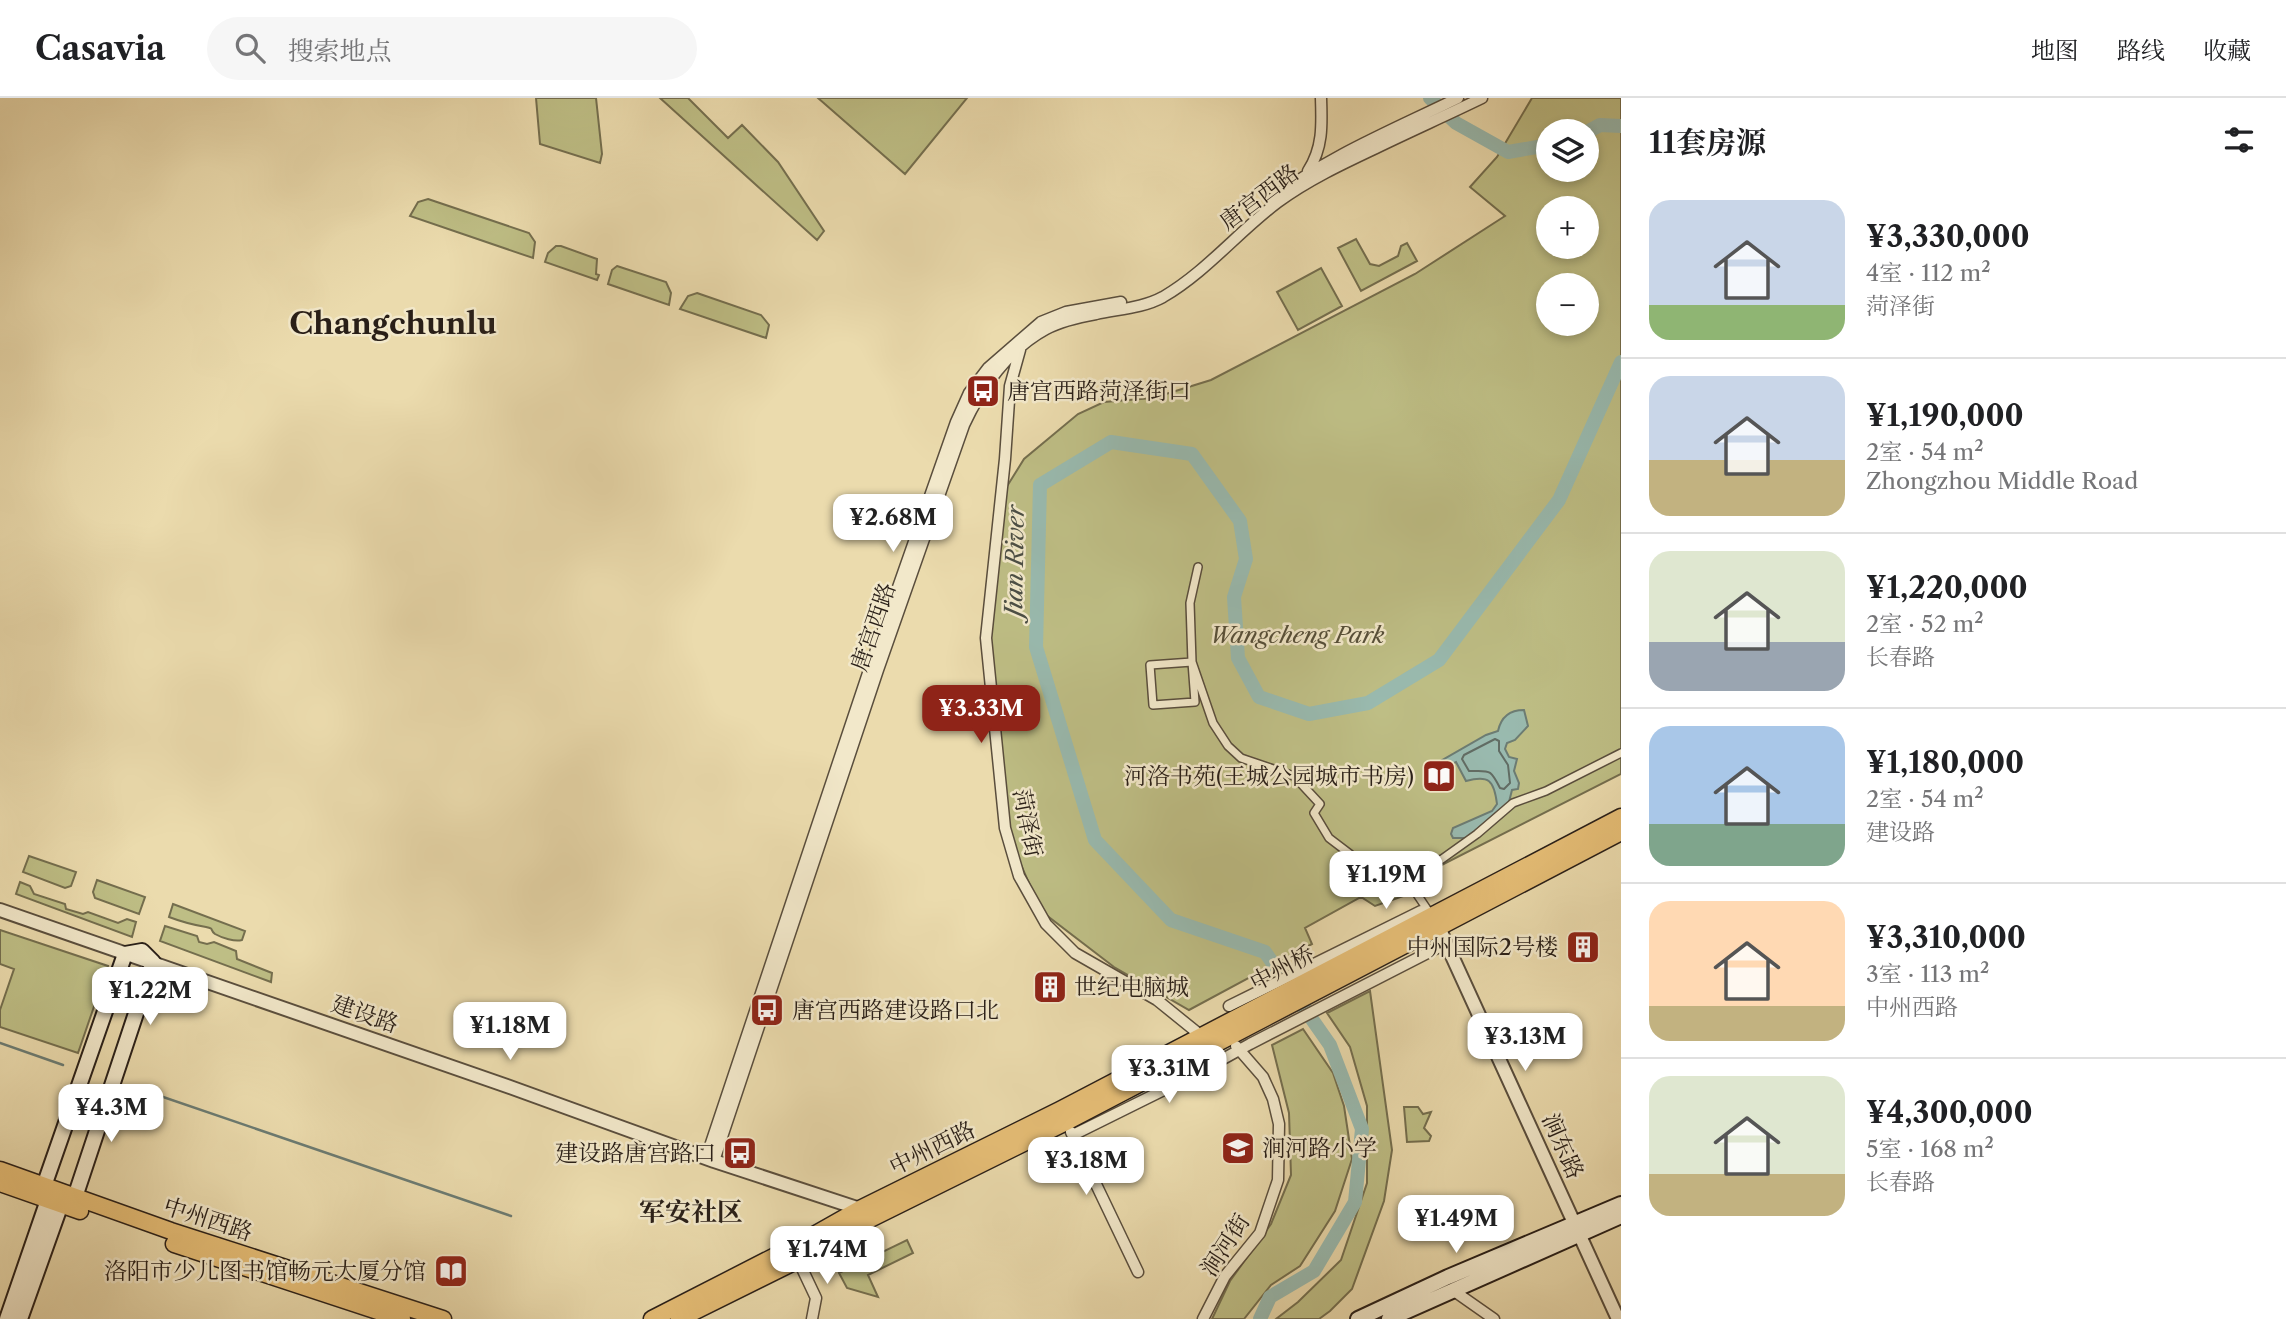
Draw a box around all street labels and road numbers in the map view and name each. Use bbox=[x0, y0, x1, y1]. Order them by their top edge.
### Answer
street label: 唐宫西路 bbox=[1214, 158, 1304, 236]
street label: 唐宫西路 bbox=[845, 579, 901, 675]
street label: 菏泽街 bbox=[1008, 786, 1048, 860]
street label: 中州桥 bbox=[1245, 939, 1319, 997]
street label: 建设路 bbox=[328, 990, 402, 1038]
street label: 涧东路 bbox=[1536, 1109, 1590, 1183]
street label: 中州西路 bbox=[885, 1115, 979, 1181]
street label: 中州西路 bbox=[160, 1191, 256, 1247]
street label: 涧河街 bbox=[1194, 1208, 1256, 1282]

